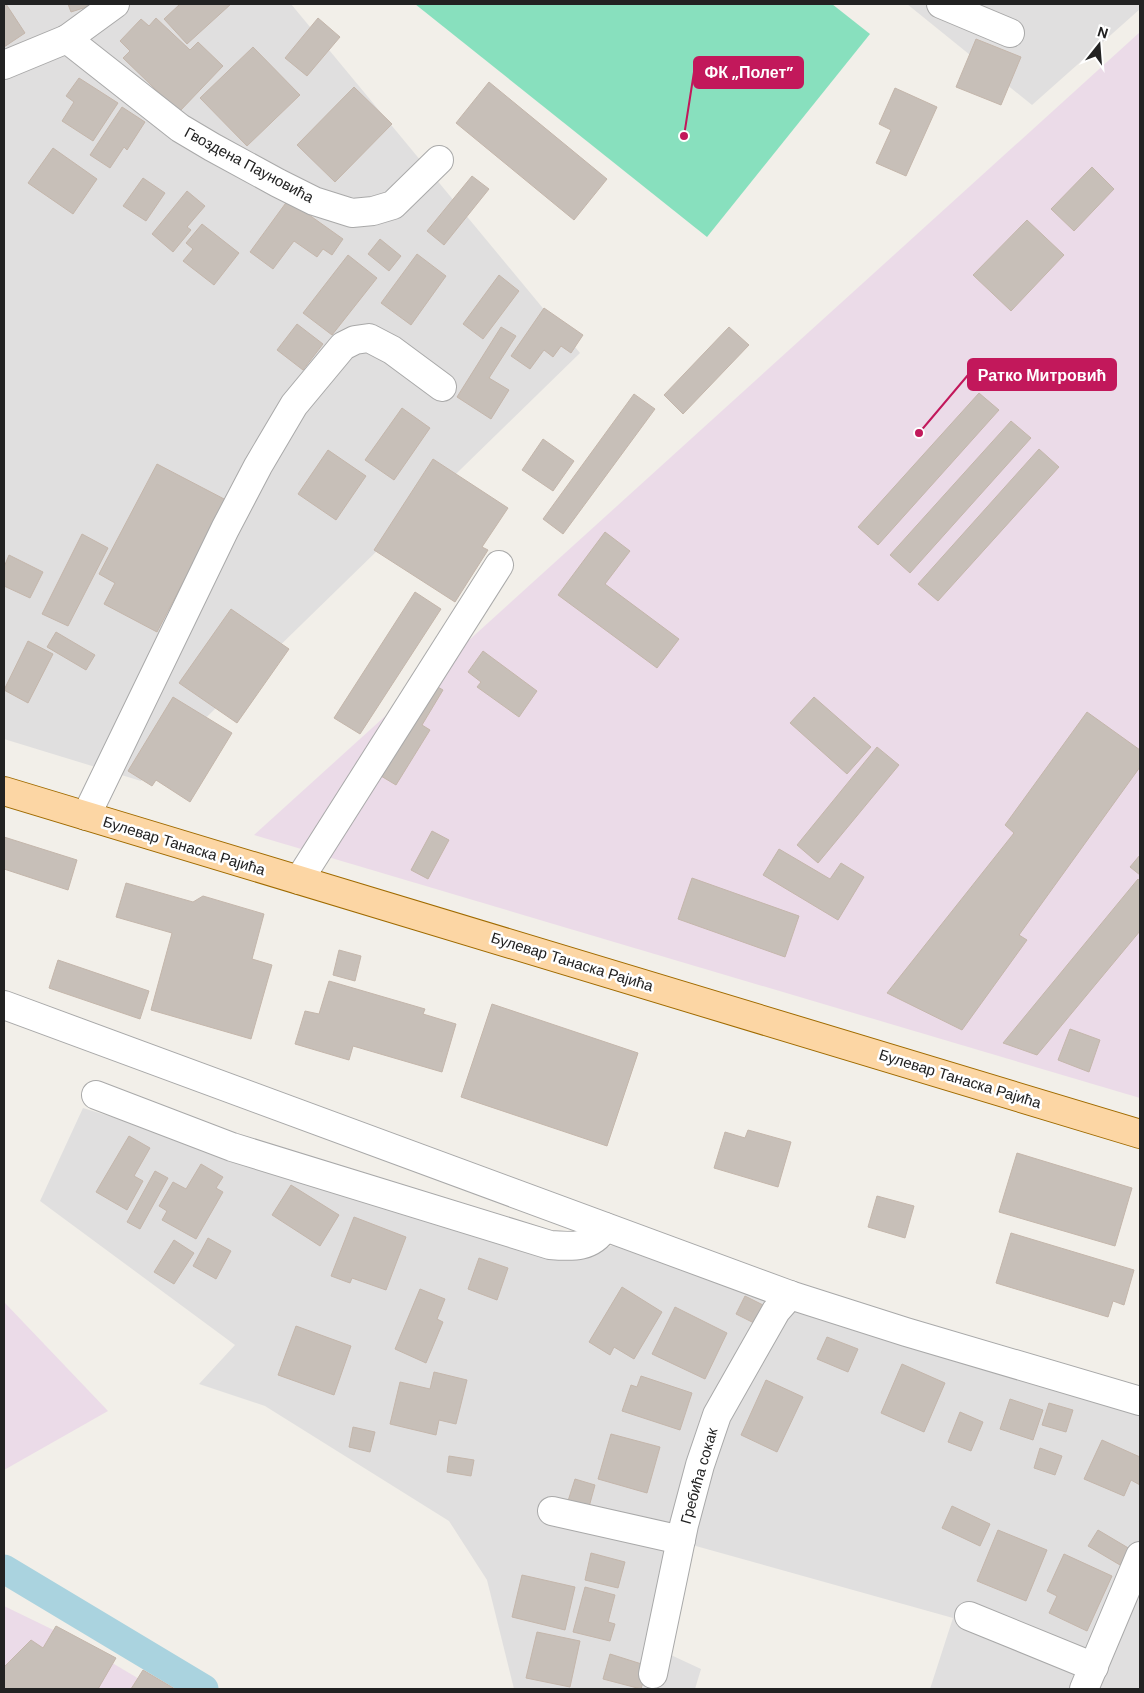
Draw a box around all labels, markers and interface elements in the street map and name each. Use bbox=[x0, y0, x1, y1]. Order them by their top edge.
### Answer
north arrow bbox=[1074, 20, 1124, 70]
text: N bbox=[1095, 22, 1110, 43]
callout: ФК „Полет” bbox=[694, 57, 803, 88]
text: ФК „Полет” bbox=[704, 62, 794, 83]
street label: Гвоздена Пауновића bbox=[181, 122, 318, 208]
callout: Ратко Митровић bbox=[968, 359, 1116, 390]
text: Ратко Митровић bbox=[978, 365, 1106, 386]
street label: Булевар Танаска Рајића bbox=[100, 812, 268, 880]
street label: Булевар Танаска Рајића bbox=[488, 928, 656, 996]
street label: Булевар Танаска Рајића bbox=[876, 1045, 1044, 1113]
street label: Гребића сокак bbox=[676, 1425, 722, 1526]

